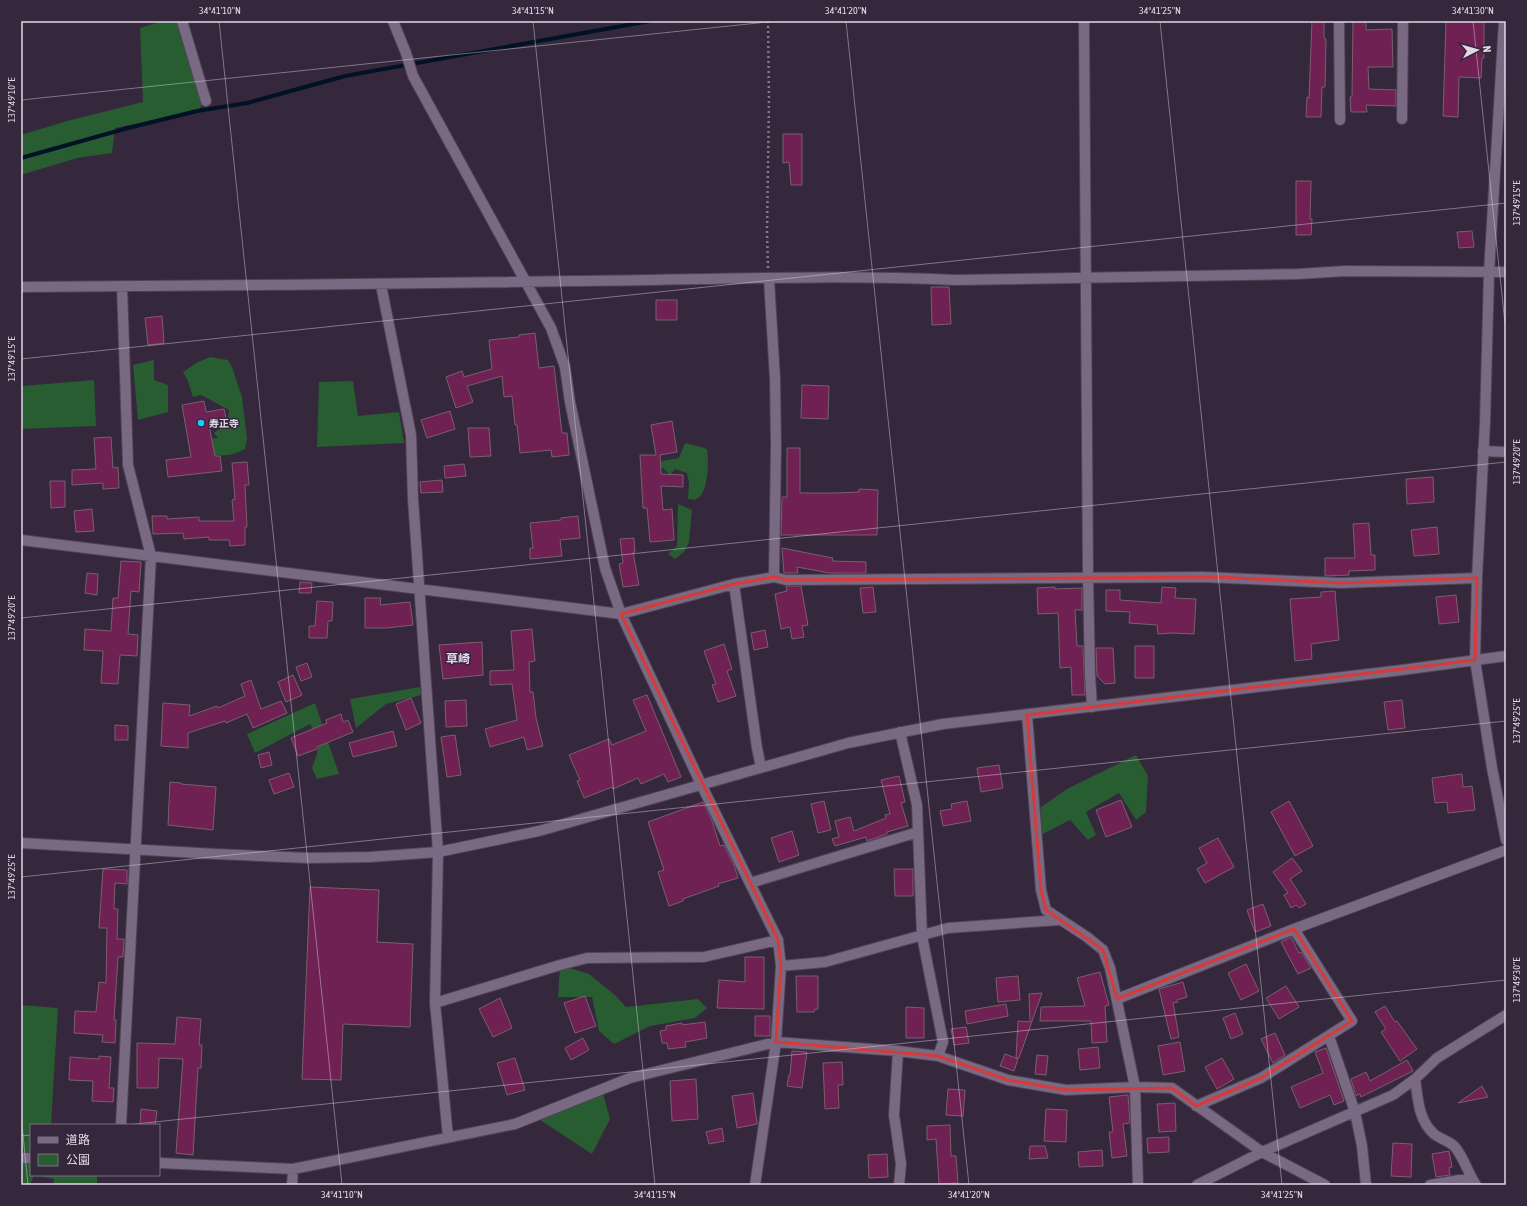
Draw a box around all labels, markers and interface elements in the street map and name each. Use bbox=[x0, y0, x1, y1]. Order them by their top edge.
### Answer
text: 34°41'10"N bbox=[199, 5, 241, 16]
text: 34°41'15"N bbox=[512, 5, 554, 16]
text: 34°41'20"N bbox=[825, 5, 867, 16]
text: 34°41'25"N bbox=[1139, 5, 1181, 16]
text: 34°41'30"N bbox=[1452, 5, 1494, 16]
north arrow bbox=[1457, 30, 1497, 70]
text: N bbox=[1481, 45, 1493, 53]
text: 137°49'10"E bbox=[6, 77, 17, 122]
text: 137°49'15"E bbox=[1511, 180, 1522, 225]
text: 137°49'15"E bbox=[6, 336, 17, 381]
marker: 寿正寺 bbox=[196, 418, 206, 428]
place label: 寿正寺 bbox=[209, 418, 239, 429]
text: 137°49'20"E bbox=[1511, 439, 1522, 484]
text: 137°49'20"E bbox=[6, 595, 17, 640]
district label: 草崎 bbox=[446, 652, 470, 666]
text: 137°49'25"E bbox=[1511, 698, 1522, 743]
text: 137°49'25"E bbox=[6, 854, 17, 899]
text: 137°49'30"E bbox=[1511, 957, 1522, 1002]
legend bbox=[30, 1124, 160, 1176]
text: 道路 bbox=[66, 1133, 90, 1147]
text: 公園 bbox=[66, 1153, 90, 1167]
text: 34°41'10"N bbox=[321, 1189, 363, 1200]
text: 34°41'15"N bbox=[634, 1189, 676, 1200]
text: 34°41'20"N bbox=[948, 1189, 990, 1200]
text: 34°41'25"N bbox=[1261, 1189, 1303, 1200]

